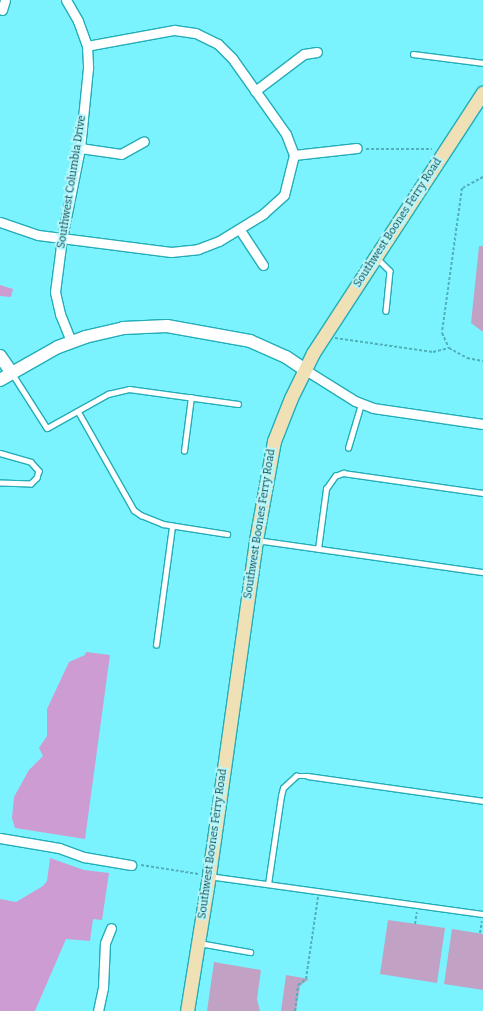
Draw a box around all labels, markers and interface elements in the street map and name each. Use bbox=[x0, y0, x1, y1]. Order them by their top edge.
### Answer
street label: Southwest Columbia Drive bbox=[55, 115, 89, 249]
street label: Southwest Boones Ferry Road bbox=[351, 156, 445, 290]
street label: Southwest Boones Ferry Road bbox=[242, 448, 278, 600]
street label: Southwest Boones Ferry Road bbox=[196, 768, 230, 920]

